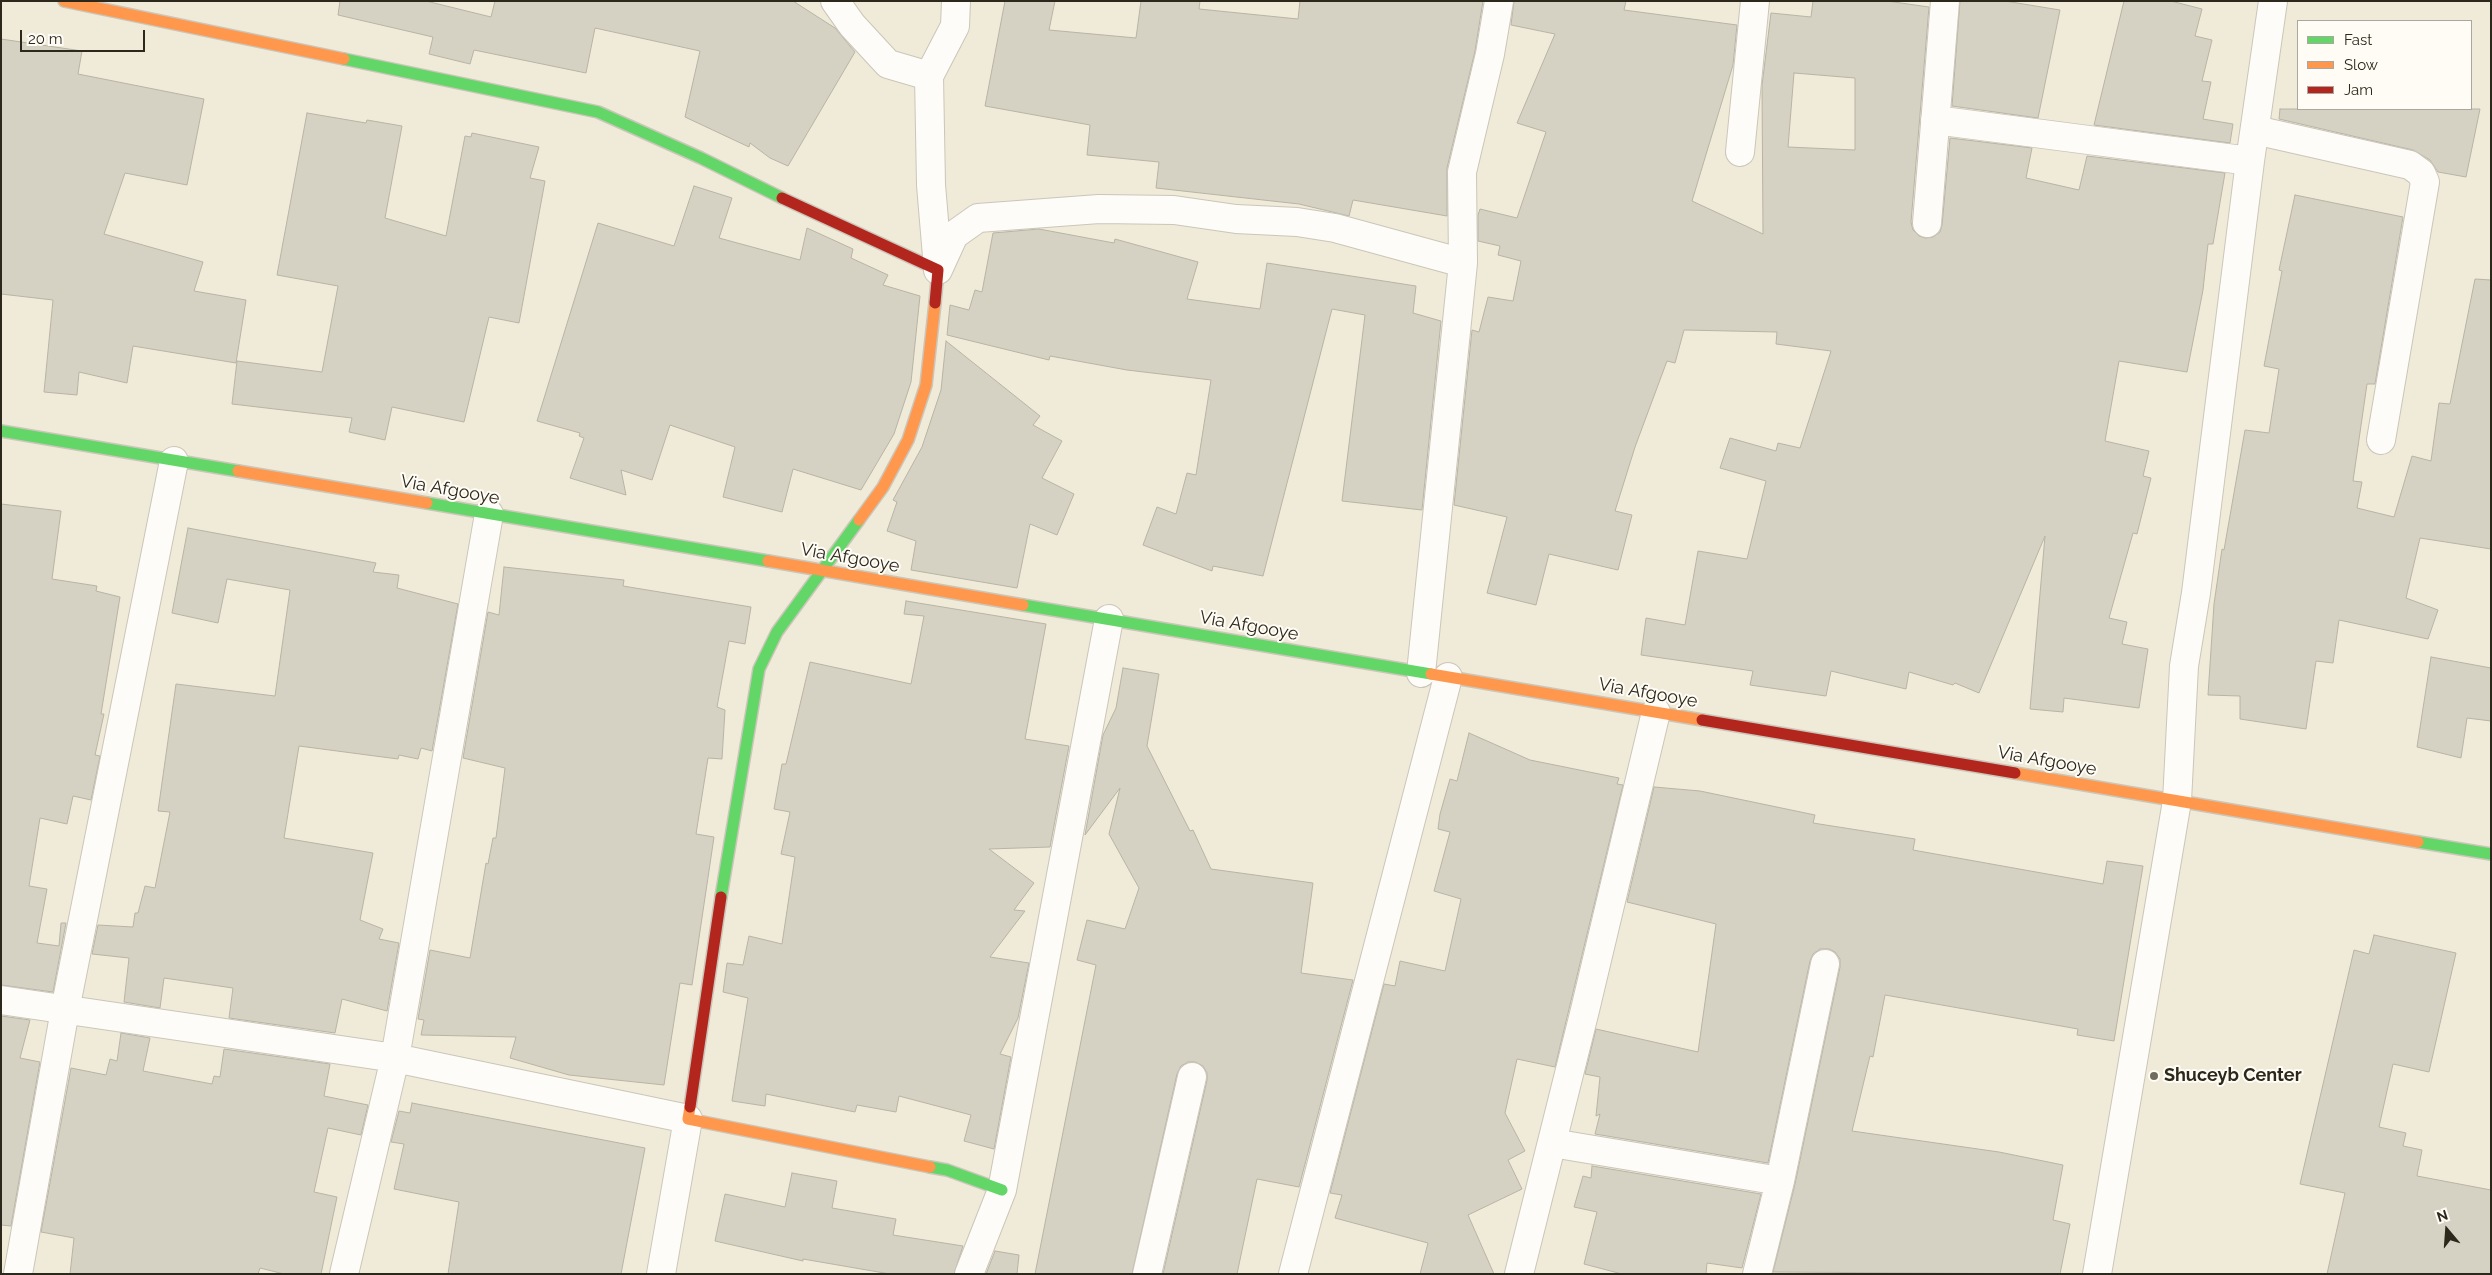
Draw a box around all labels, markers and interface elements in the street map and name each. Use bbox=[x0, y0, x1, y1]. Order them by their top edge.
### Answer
scale bar bbox=[22, 20, 148, 52]
legend bbox=[2297, 20, 2472, 110]
text: 20 m bbox=[28, 30, 63, 48]
text: Fast bbox=[2344, 31, 2372, 49]
text: Slow bbox=[2344, 56, 2378, 74]
text: Jam bbox=[2344, 81, 2373, 99]
street label: Via Afgooye bbox=[399, 471, 501, 509]
street label: Via Afgooye bbox=[799, 539, 901, 577]
street label: Via Afgooye bbox=[1198, 607, 1300, 645]
street label: Via Afgooye bbox=[1597, 674, 1699, 712]
street label: Via Afgooye bbox=[1996, 742, 2098, 780]
place label: Shuceyb Center bbox=[2164, 1065, 2302, 1087]
marker: Shuceyb Center bbox=[2148, 1070, 2160, 1082]
north arrow bbox=[2422, 1205, 2472, 1255]
text: N bbox=[2435, 1206, 2450, 1225]

